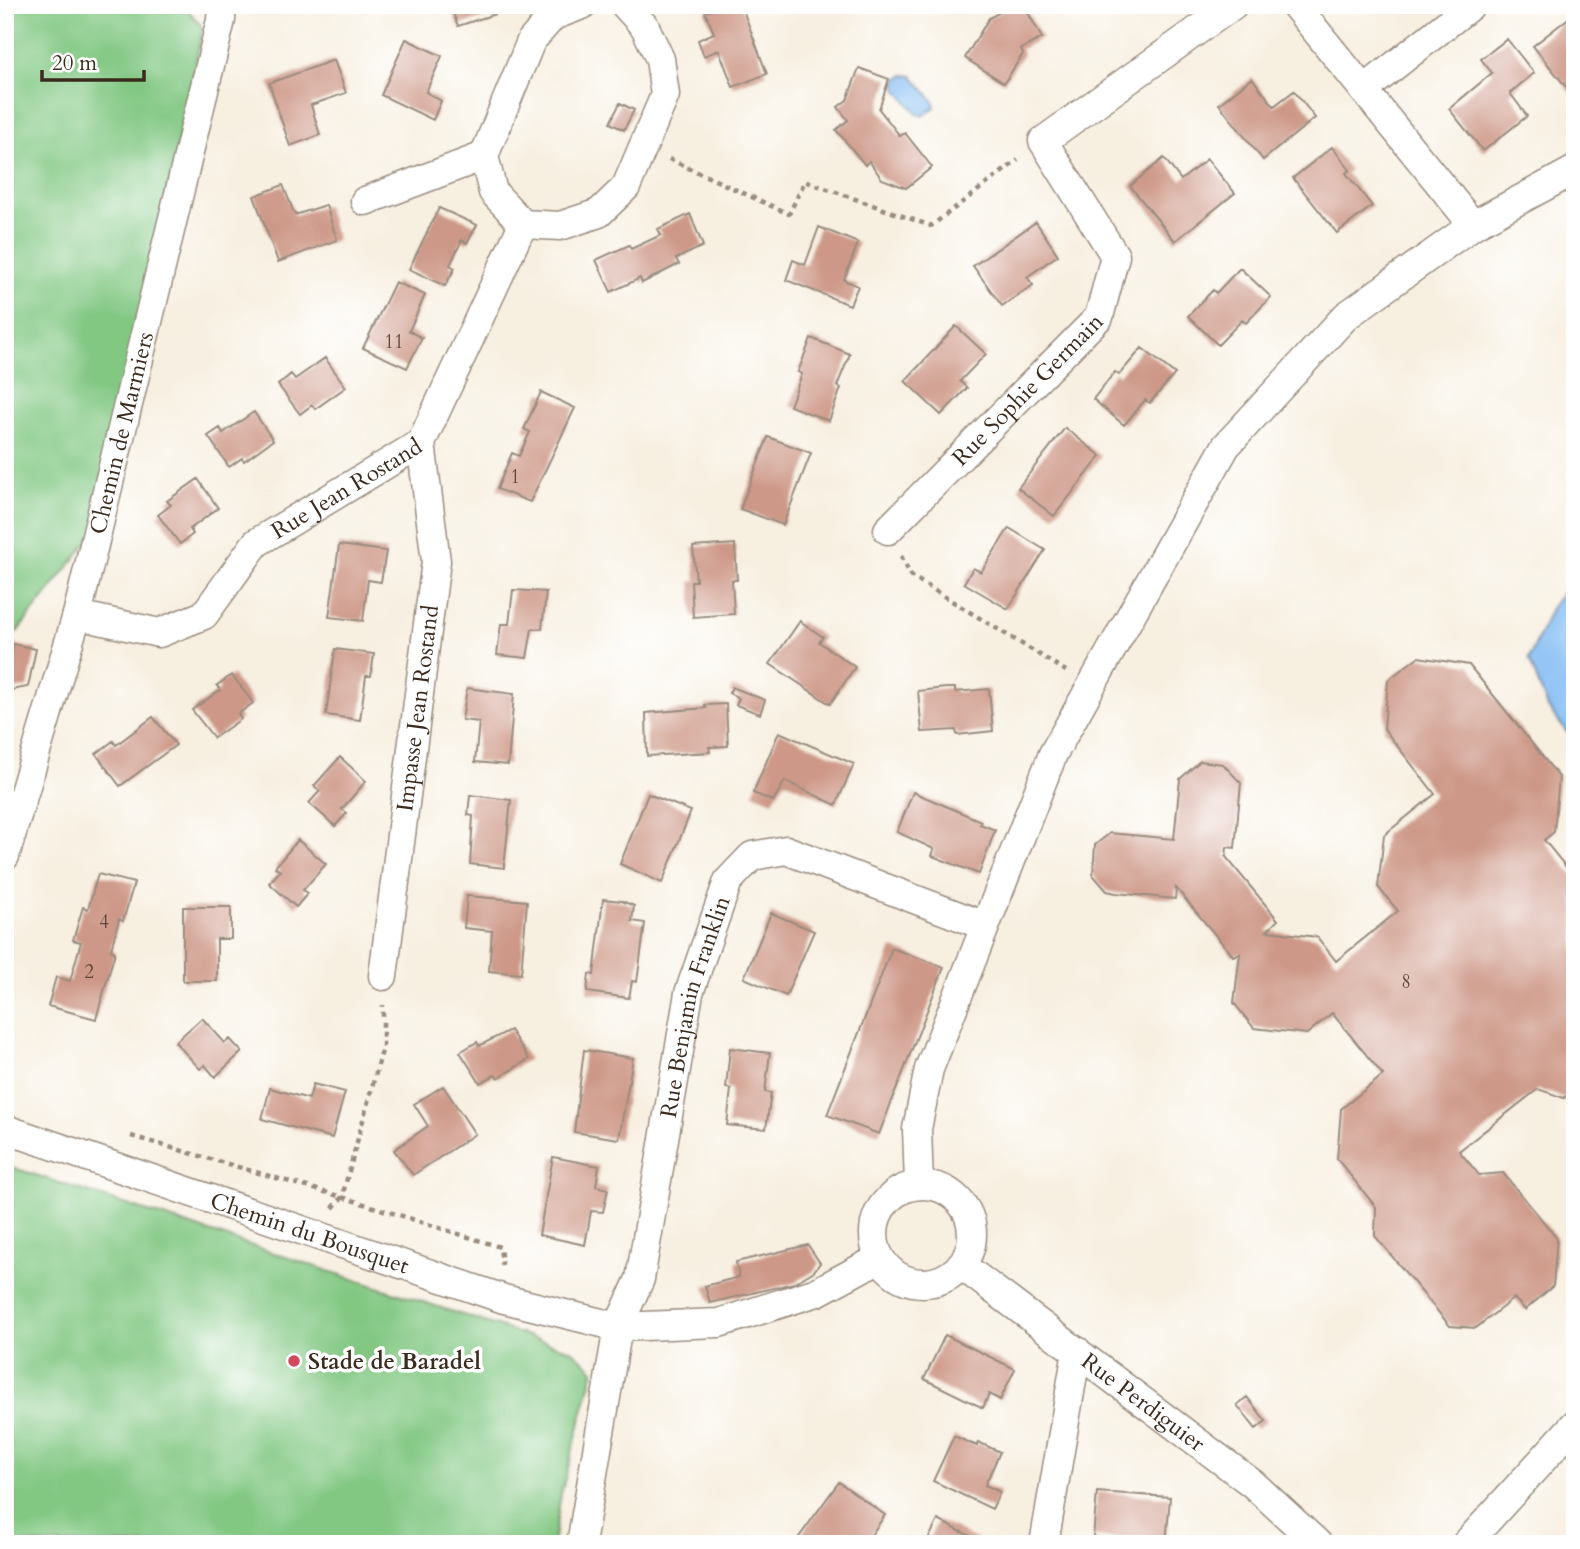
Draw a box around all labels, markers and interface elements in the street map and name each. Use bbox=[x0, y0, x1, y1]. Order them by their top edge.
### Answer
scale bar bbox=[42, 38, 144, 82]
text: 20 m bbox=[52, 49, 97, 78]
street label: Rue Sophie Germain bbox=[945, 306, 1110, 472]
street label: Chemin de Marmiers bbox=[82, 328, 161, 537]
house number: 11 bbox=[384, 329, 404, 355]
street label: Rue Jean Rostand bbox=[265, 430, 428, 546]
house number: 1 bbox=[510, 464, 520, 490]
street label: Impasse Jean Rostand bbox=[389, 602, 446, 813]
street label: Rue Benjamin Franklin bbox=[652, 892, 737, 1120]
house number: 4 bbox=[99, 909, 109, 935]
house number: 2 bbox=[84, 959, 94, 985]
house number: 8 bbox=[1401, 969, 1411, 995]
street label: Chemin du Bousquet bbox=[206, 1185, 413, 1281]
street label: Rue Perdiguier bbox=[1075, 1345, 1212, 1459]
place label: Stade de Baradel bbox=[308, 1346, 481, 1377]
marker: Stade de Baradel bbox=[286, 1353, 302, 1369]

